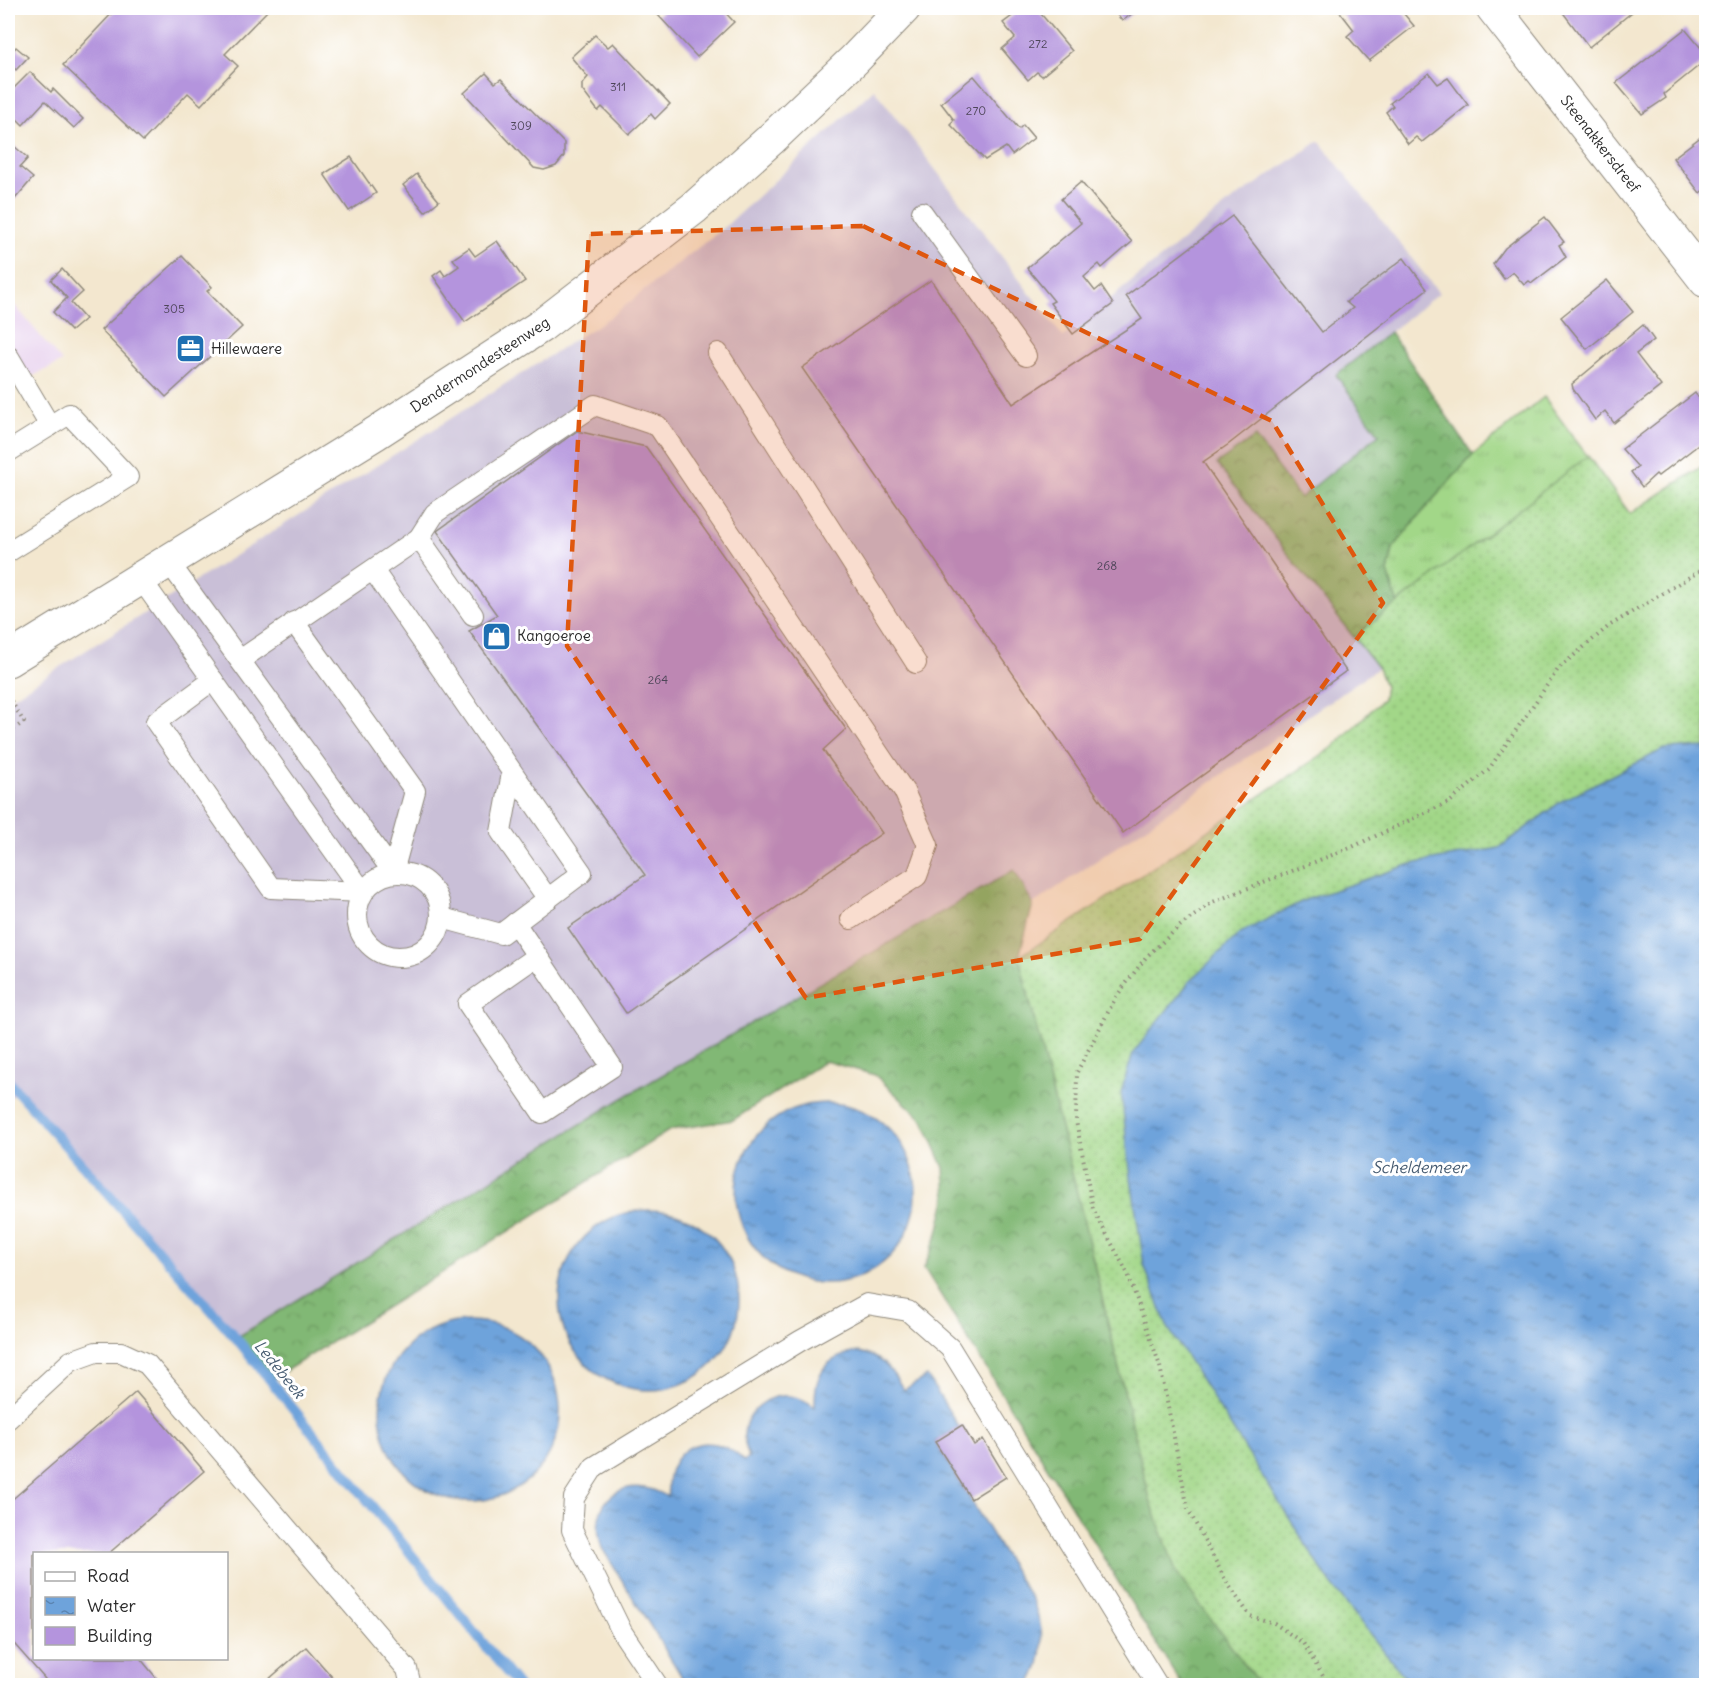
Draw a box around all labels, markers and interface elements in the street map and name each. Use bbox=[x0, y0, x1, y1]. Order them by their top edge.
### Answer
house number: 272 bbox=[1028, 36, 1048, 51]
house number: 311 bbox=[610, 79, 626, 94]
street label: Steenakkersdreef bbox=[1557, 91, 1645, 197]
house number: 270 bbox=[966, 103, 986, 118]
house number: 309 bbox=[510, 118, 532, 133]
house number: 305 bbox=[163, 301, 185, 316]
street label: Dendermondesteenweg bbox=[407, 312, 553, 417]
office icon: Hillewaere bbox=[174, 333, 206, 365]
place label: Hillewaere bbox=[211, 339, 282, 358]
house number: 268 bbox=[1097, 558, 1117, 573]
shop icon: Kangoeroe bbox=[480, 620, 512, 652]
place label: Kangoeroe bbox=[517, 626, 591, 645]
house number: 264 bbox=[648, 672, 668, 687]
water label: Scheldemeer bbox=[1372, 1157, 1469, 1177]
water label: Ledebeek bbox=[251, 1336, 311, 1404]
legend bbox=[33, 1552, 228, 1660]
text: Road bbox=[87, 1564, 130, 1587]
text: Water bbox=[87, 1594, 137, 1617]
text: Building bbox=[87, 1624, 152, 1647]

